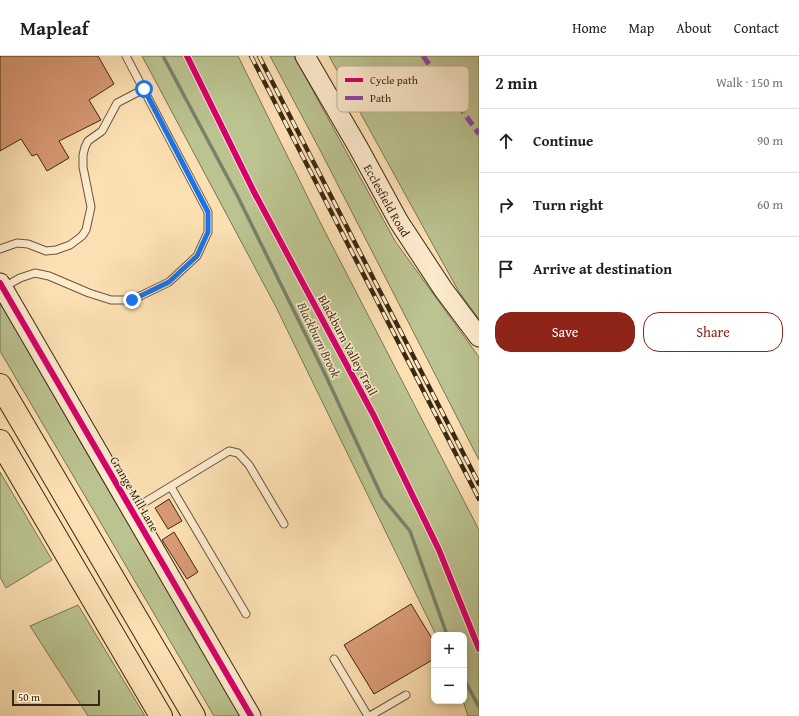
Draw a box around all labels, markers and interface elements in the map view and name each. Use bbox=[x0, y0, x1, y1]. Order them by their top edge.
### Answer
text: Mapleaf bbox=[20, 14, 89, 42]
text: Home bbox=[572, 18, 607, 38]
text: Map bbox=[629, 18, 654, 38]
text: About bbox=[676, 18, 712, 38]
text: Contact bbox=[734, 18, 779, 38]
legend bbox=[337, 66, 469, 112]
text: 2 min bbox=[495, 70, 537, 95]
text: Cycle path bbox=[370, 72, 419, 88]
text: Walk · 150 m bbox=[716, 73, 783, 92]
route start bbox=[135, 80, 153, 98]
text: Path bbox=[370, 90, 392, 106]
icon: ahead bbox=[495, 130, 517, 152]
text: Continue bbox=[533, 130, 594, 151]
text: 90 m bbox=[757, 131, 783, 150]
street label: Ecclesfield Road bbox=[360, 161, 415, 240]
icon: right bbox=[495, 194, 517, 216]
text: Turn right bbox=[533, 194, 604, 215]
text: 60 m bbox=[757, 195, 783, 214]
icon: arrive bbox=[495, 258, 517, 280]
text: Arrive at destination bbox=[533, 258, 672, 279]
route end bbox=[123, 291, 141, 309]
street label: Blackburn Valley Trail bbox=[314, 292, 382, 399]
water label: Blackburn Brook bbox=[292, 298, 346, 381]
button: Save bbox=[495, 312, 635, 352]
button: Share bbox=[643, 312, 783, 352]
street label: Grange Mill Lane bbox=[106, 453, 164, 535]
map controls bbox=[431, 632, 467, 704]
button: + bbox=[431, 632, 467, 668]
button: − bbox=[431, 668, 467, 704]
scale bar bbox=[12, 688, 100, 707]
text: 50 m bbox=[18, 689, 40, 705]

